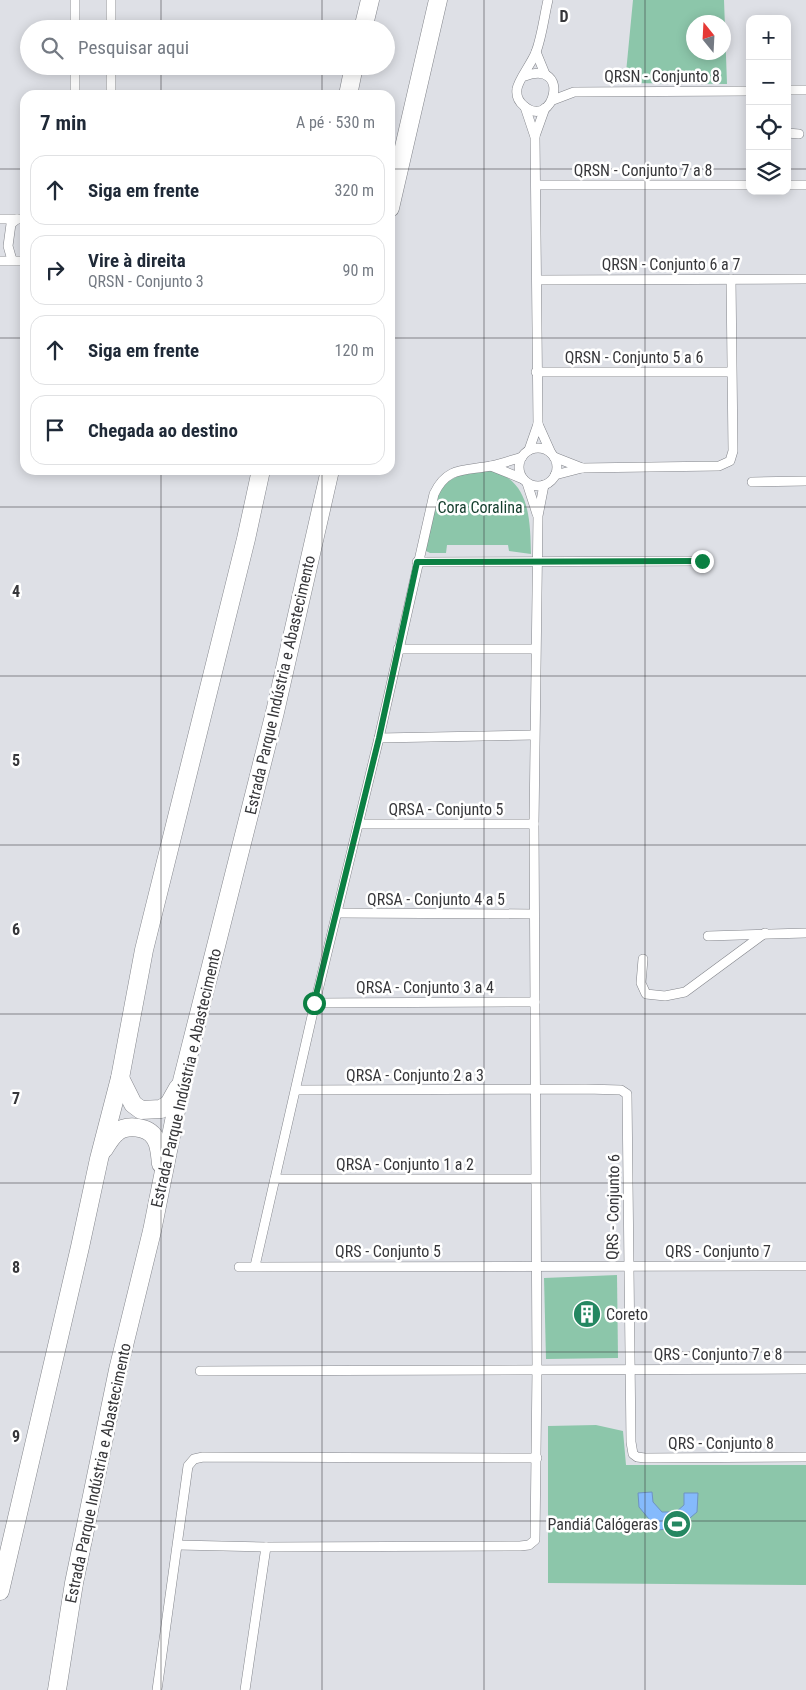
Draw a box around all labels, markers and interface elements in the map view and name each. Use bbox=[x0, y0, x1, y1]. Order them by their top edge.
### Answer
text: D bbox=[559, 7, 569, 26]
north arrow bbox=[686, 15, 731, 60]
map controls bbox=[746, 15, 791, 195]
button: + bbox=[746, 15, 791, 60]
search box bbox=[20, 20, 395, 75]
icon: search bbox=[38, 34, 66, 62]
text: Pesquisar aqui bbox=[78, 36, 189, 59]
button: − bbox=[746, 60, 791, 105]
street label: QRSN - Conjunto 8 bbox=[604, 67, 720, 86]
button: locate bbox=[746, 105, 791, 150]
text: 7 min bbox=[40, 111, 87, 135]
text: A pé · 530 m bbox=[296, 113, 375, 132]
button: layers bbox=[746, 150, 791, 195]
street label: QRSN - Conjunto 7 a 8 bbox=[574, 161, 712, 180]
icon: ahead bbox=[41, 176, 69, 204]
text: Siga em frente bbox=[88, 179, 199, 202]
text: 320 m bbox=[335, 181, 374, 200]
text: Vire à direita bbox=[88, 249, 186, 272]
street label: QRSN - Conjunto 6 a 7 bbox=[602, 255, 740, 274]
icon: right bbox=[41, 256, 69, 284]
text: 90 m bbox=[342, 261, 374, 280]
text: QRSN - Conjunto 3 bbox=[88, 272, 204, 291]
icon: ahead bbox=[41, 336, 69, 364]
text: Siga em frente bbox=[88, 339, 199, 362]
text: 120 m bbox=[335, 341, 374, 360]
street label: QRSN - Conjunto 5 a 6 bbox=[565, 348, 703, 367]
icon: arrive bbox=[41, 416, 69, 444]
text: Chegada ao destino bbox=[88, 419, 238, 442]
park label: Cora Coralina bbox=[437, 498, 523, 517]
route end bbox=[691, 550, 714, 573]
street label: Estrada Parque Indústria e Abastecimento bbox=[241, 554, 319, 816]
text: 4 bbox=[12, 582, 20, 601]
text: 5 bbox=[12, 751, 20, 770]
street label: QRSA - Conjunto 5 bbox=[388, 800, 504, 819]
street label: QRSA - Conjunto 4 a 5 bbox=[367, 890, 505, 909]
text: 6 bbox=[12, 920, 20, 939]
street label: Estrada Parque Indústria e Abastecimento bbox=[147, 947, 225, 1209]
street label: QRSA - Conjunto 3 a 4 bbox=[356, 978, 494, 997]
route start bbox=[303, 992, 326, 1015]
street label: QRSA - Conjunto 2 a 3 bbox=[346, 1066, 484, 1085]
text: 7 bbox=[12, 1089, 20, 1108]
street label: QRS - Conjunto 6 bbox=[603, 1154, 623, 1260]
street label: QRSA - Conjunto 1 a 2 bbox=[336, 1155, 474, 1174]
street label: QRS - Conjunto 5 bbox=[335, 1242, 441, 1261]
street label: QRS - Conjunto 7 bbox=[665, 1242, 771, 1261]
text: 8 bbox=[12, 1258, 20, 1277]
building icon: Coreto bbox=[572, 1299, 602, 1329]
place label: Coreto bbox=[606, 1305, 648, 1324]
street label: Estrada Parque Indústria e Abastecimento bbox=[61, 1341, 135, 1605]
street label: QRS - Conjunto 7 e 8 bbox=[654, 1345, 782, 1364]
text: 9 bbox=[12, 1427, 20, 1446]
street label: QRS - Conjunto 8 bbox=[668, 1434, 774, 1453]
sports icon: Pandiá Calógeras bbox=[662, 1509, 692, 1539]
place label: Pandiá Calógeras bbox=[548, 1515, 658, 1534]

